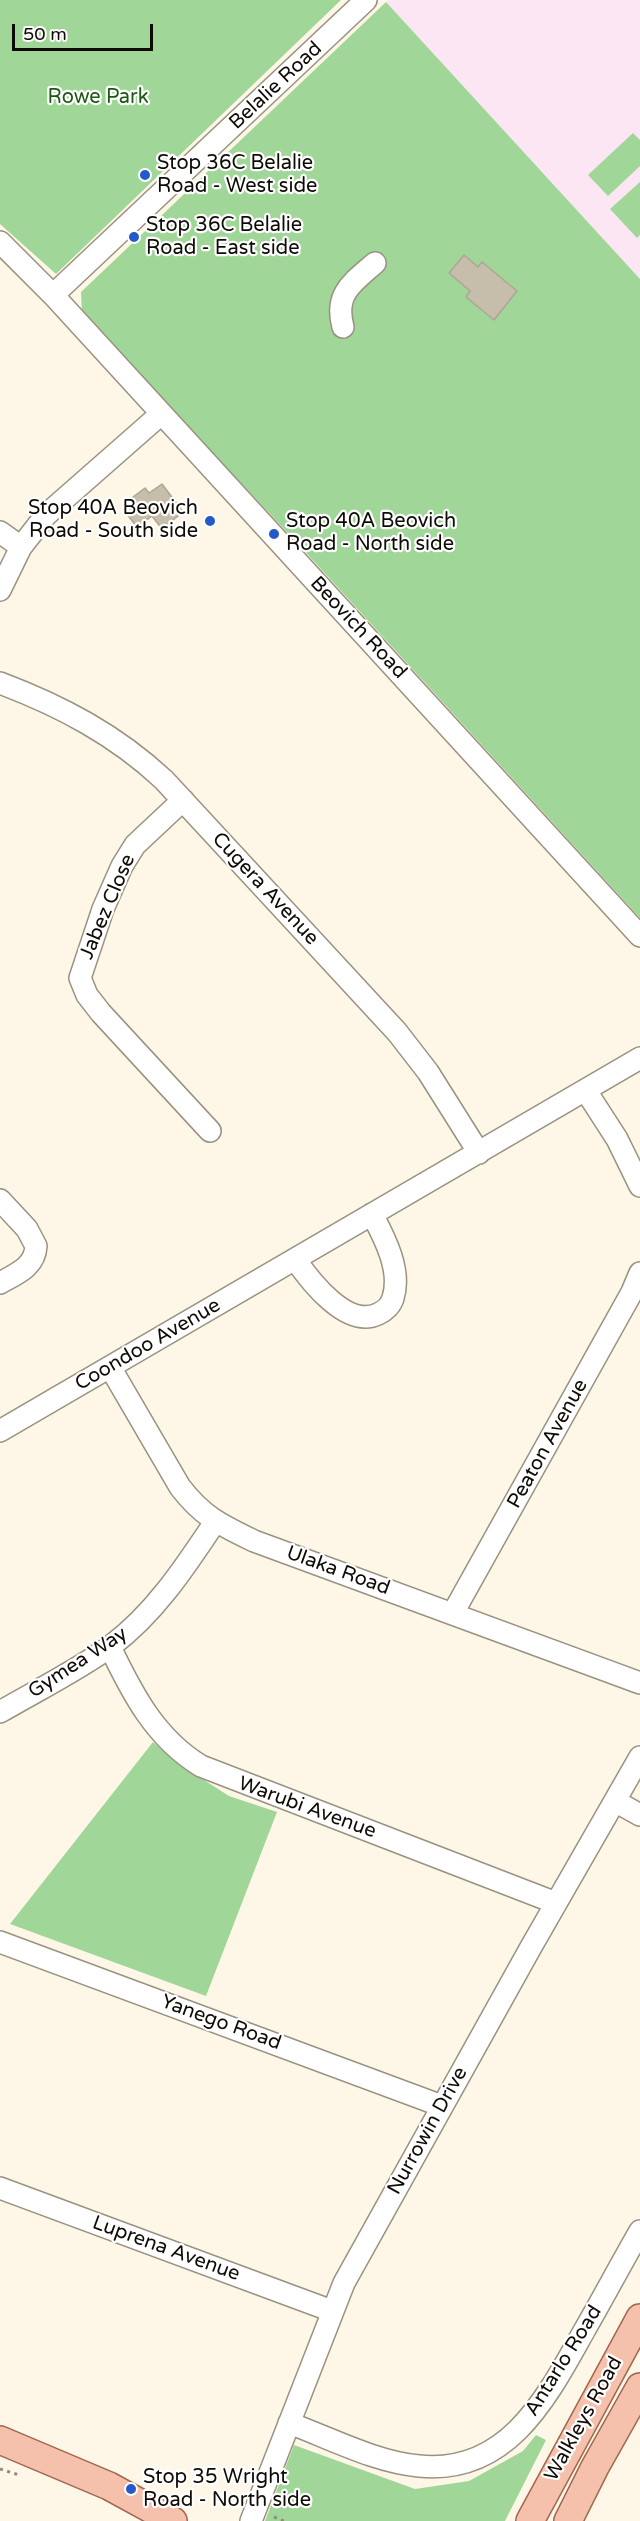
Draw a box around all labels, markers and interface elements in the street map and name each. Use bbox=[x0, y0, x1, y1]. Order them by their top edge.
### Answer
scale bar bbox=[15, 12, 156, 50]
text: 50 m bbox=[23, 23, 67, 45]
street label: Belalie Road bbox=[225, 37, 327, 135]
park label: Rowe Park bbox=[47, 86, 149, 110]
place label: Stop 36C Belalie Road - West side bbox=[157, 152, 317, 199]
marker: Stop 36C Belalie Road - West side bbox=[138, 168, 152, 182]
place label: Stop 36C Belalie Road - East side bbox=[146, 214, 302, 261]
marker: Stop 36C Belalie Road - East side bbox=[127, 230, 141, 244]
place label: Stop 40A Beovich Road - South side bbox=[28, 497, 198, 544]
place label: Stop 40A Beovich Road - North side bbox=[286, 510, 456, 557]
marker: Stop 40A Beovich Road - South side bbox=[203, 514, 217, 528]
marker: Stop 40A Beovich Road - North side bbox=[267, 527, 281, 541]
street label: Beovich Road bbox=[305, 572, 411, 684]
street label: Cugera Avenue bbox=[207, 828, 323, 950]
street label: Jabez Close bbox=[75, 851, 141, 963]
street label: Coondoo Avenue bbox=[71, 1294, 225, 1396]
street label: Peaton Avenue bbox=[503, 1375, 593, 1513]
street label: Ulaka Road bbox=[283, 1541, 393, 1601]
street label: Gymea Way bbox=[24, 1622, 132, 1704]
street label: Warubi Avenue bbox=[235, 1772, 379, 1844]
street label: Yanego Road bbox=[158, 1990, 284, 2056]
street label: Nurrowin Drive bbox=[383, 2063, 473, 2199]
street label: Luprena Avenue bbox=[89, 2211, 243, 2287]
street label: Antarlo Road bbox=[520, 2301, 608, 2421]
street label: Walkleys Road bbox=[540, 2353, 628, 2485]
place label: Stop 35 Wright Road - North side bbox=[143, 2466, 311, 2513]
marker: Stop 35 Wright Road - North side bbox=[124, 2482, 138, 2496]

